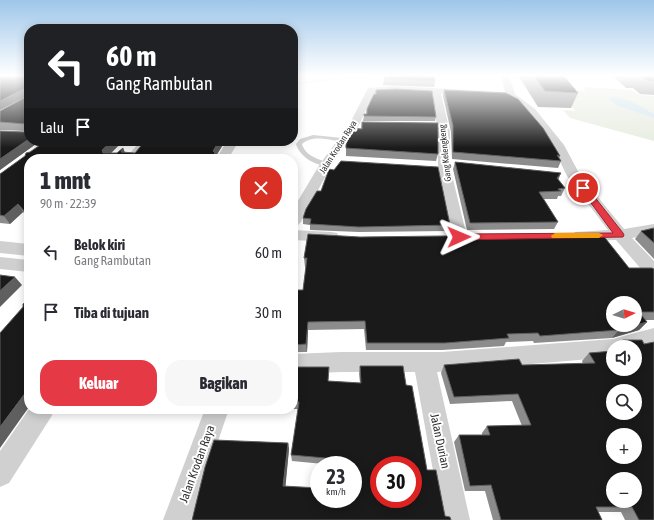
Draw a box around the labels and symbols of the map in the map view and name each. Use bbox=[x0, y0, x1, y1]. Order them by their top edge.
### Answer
street label: Jalan Krodan Raya bbox=[317, 119, 359, 175]
street label: Gang Kelengkeng bbox=[437, 124, 453, 182]
pin bbox=[566, 171, 600, 205]
position arrow bbox=[438, 216, 480, 258]
north arrow bbox=[606, 296, 642, 332]
street label: Jalan Durian bbox=[427, 412, 453, 470]
street label: Jalan Krodan Raya bbox=[176, 423, 218, 505]
speed limit sign: 30 bbox=[370, 456, 422, 508]

